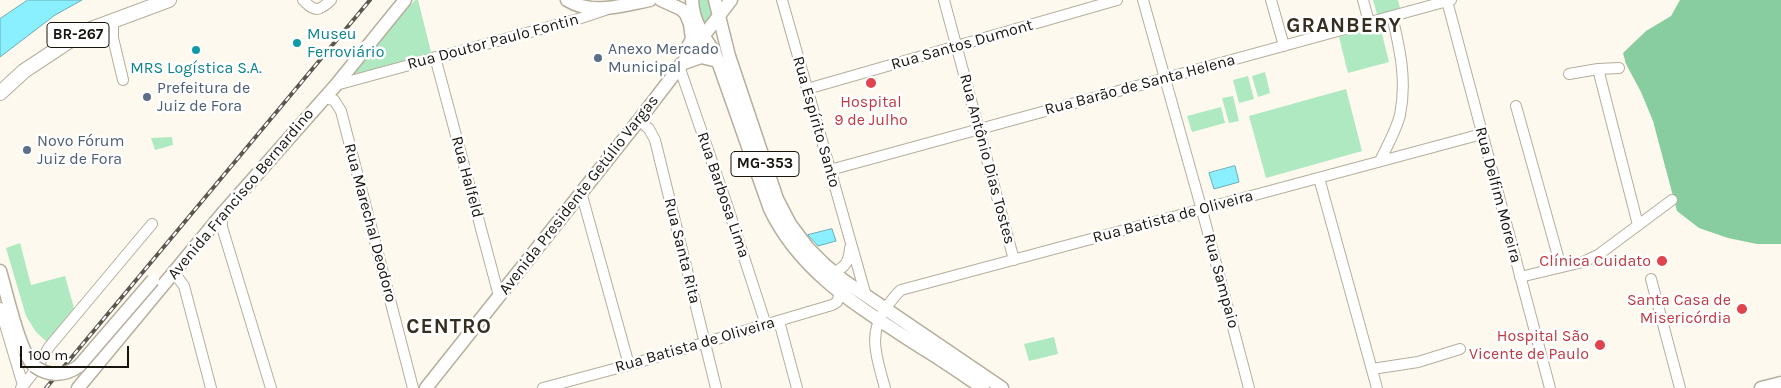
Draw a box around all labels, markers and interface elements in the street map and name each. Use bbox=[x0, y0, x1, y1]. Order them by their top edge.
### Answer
street label: Rua Doutor Paulo Fontin bbox=[405, 10, 581, 74]
district label: GRANBERY bbox=[1285, 13, 1403, 39]
street label: Rua Santos Dumont bbox=[889, 16, 1035, 74]
road number: BR-267 bbox=[47, 22, 109, 48]
place label: Museu Ferroviário bbox=[307, 24, 384, 62]
marker: Museu Ferroviário bbox=[291, 37, 303, 49]
place label: Anexo Mercado Municipal bbox=[608, 39, 719, 77]
marker: MRS Logística S.A. bbox=[190, 44, 202, 56]
street label: Rua Barão de Santa Helena bbox=[1043, 50, 1237, 120]
marker: Anexo Mercado Municipal bbox=[592, 52, 604, 64]
street label: Rua Espírito Santo bbox=[788, 54, 844, 190]
place label: MRS Logística S.A. bbox=[130, 58, 262, 78]
street label: Rua Antônio Dias Tostes bbox=[955, 72, 1019, 246]
marker: Hospital 9 de Julho bbox=[864, 76, 878, 90]
place label: Prefeitura de Juiz de Fora bbox=[157, 78, 250, 116]
marker: Prefeitura de Juiz de Fora bbox=[141, 91, 153, 103]
street label: Avenida Presidente Getúlio Vargas bbox=[495, 91, 663, 299]
place label: Hospital 9 de Julho bbox=[834, 92, 908, 130]
street label: Avenida Francisco Bernardino bbox=[164, 105, 318, 283]
street label: Rua Delfim Moreira bbox=[1471, 125, 1525, 265]
street label: Rua Barbosa Lima bbox=[692, 130, 754, 260]
place label: Novo Fórum Juiz de Fora bbox=[37, 131, 124, 169]
street label: Rua Halfeld bbox=[447, 134, 487, 220]
street label: Rua Marechal Deodoro bbox=[340, 141, 400, 305]
marker: Novo Fórum Juiz de Fora bbox=[21, 144, 33, 156]
road number: MG-353 bbox=[731, 152, 799, 176]
street label: Rua Batista de Oliveira bbox=[1091, 186, 1255, 248]
street label: Rua Santa Rita bbox=[660, 196, 704, 306]
street label: Rua Sampaio bbox=[1199, 232, 1243, 330]
place label: Clínica Cuidato bbox=[1539, 251, 1651, 271]
marker: Clínica Cuidato bbox=[1655, 254, 1669, 268]
place label: Santa Casa de Misericórdia bbox=[1627, 290, 1731, 328]
marker: Santa Casa de Misericórdia bbox=[1735, 302, 1749, 316]
street label: Rua Batista de Oliveira bbox=[613, 313, 777, 377]
district label: CENTRO bbox=[405, 314, 493, 340]
place label: Hospital São Vicente de Paulo bbox=[1469, 326, 1589, 364]
scale bar bbox=[22, 336, 131, 368]
marker: Hospital São Vicente de Paulo bbox=[1593, 338, 1607, 352]
text: 100 m bbox=[28, 346, 68, 364]

